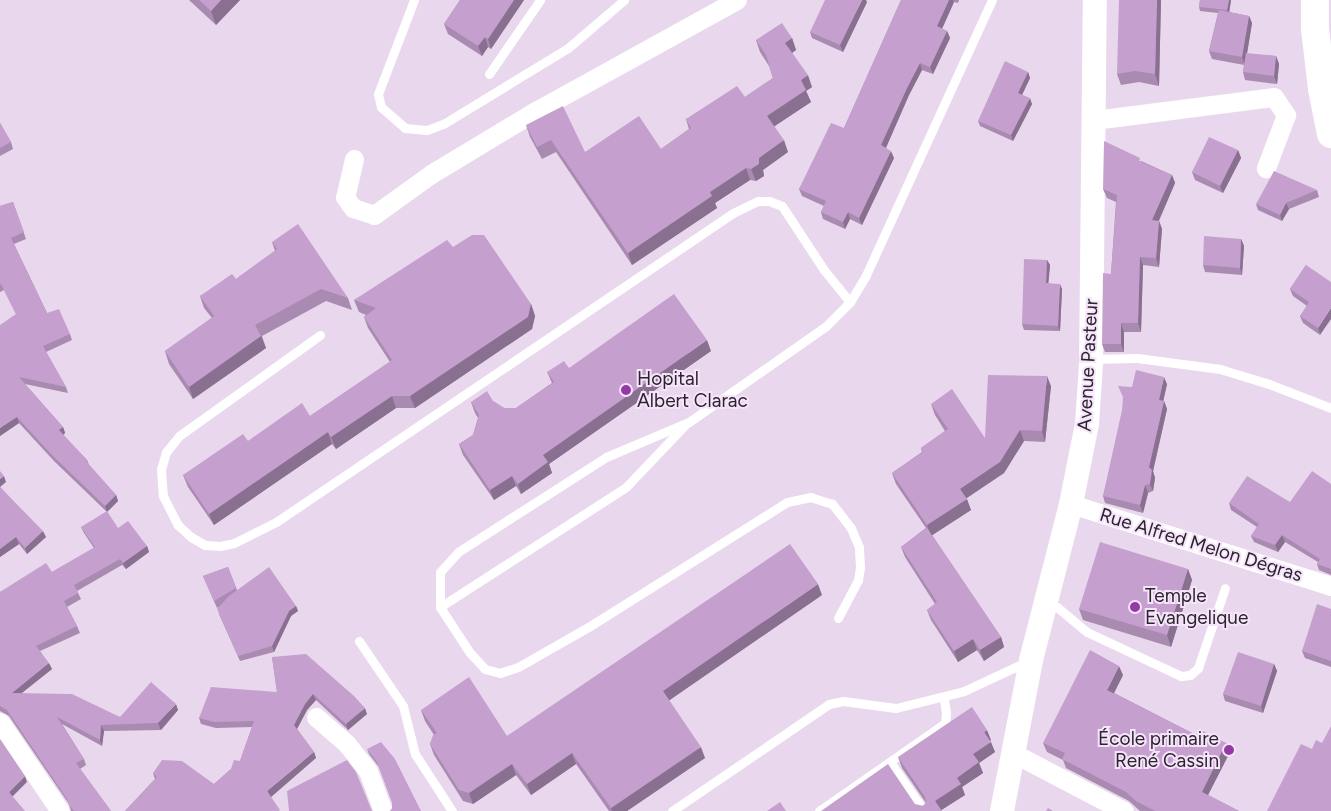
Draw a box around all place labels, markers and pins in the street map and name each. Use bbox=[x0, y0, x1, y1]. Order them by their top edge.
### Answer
place label: Hopital Albert Clarac bbox=[637, 368, 748, 412]
marker: Hopital Albert Clarac bbox=[619, 383, 633, 397]
place label: Temple Evangelique bbox=[1145, 585, 1248, 629]
marker: Temple Evangelique bbox=[1129, 601, 1141, 613]
place label: École primaire René Cassin bbox=[1098, 728, 1219, 772]
marker: École primaire René Cassin bbox=[1223, 744, 1235, 756]

